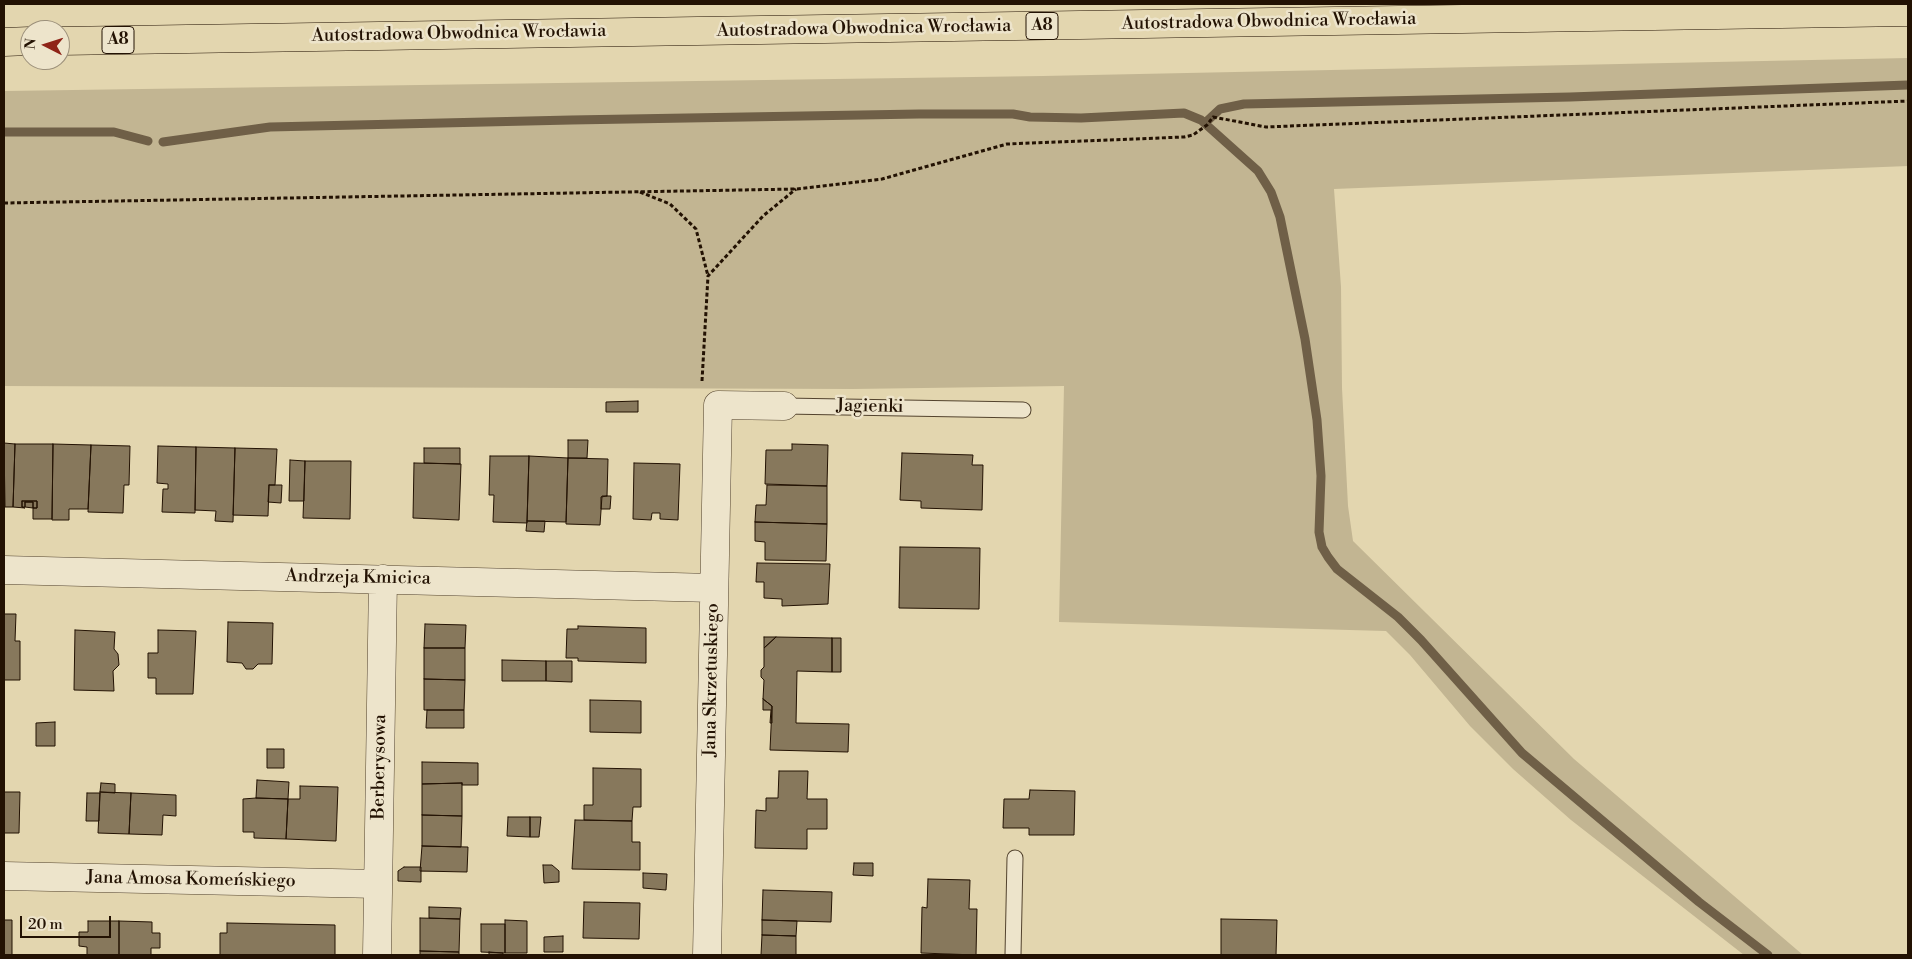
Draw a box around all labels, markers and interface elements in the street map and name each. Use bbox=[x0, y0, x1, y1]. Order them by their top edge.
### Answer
street label: Autostradowa Obwodnica Wrocławia bbox=[1122, 9, 1416, 35]
road number: A8 bbox=[1026, 12, 1058, 40]
street label: Autostradowa Obwodnica Wrocławia bbox=[717, 16, 1011, 42]
north arrow bbox=[20, 20, 70, 70]
street label: Autostradowa Obwodnica Wrocławia bbox=[312, 21, 606, 47]
road number: A8 bbox=[102, 26, 134, 54]
text: N bbox=[22, 37, 41, 50]
street label: Jagienki bbox=[836, 396, 904, 418]
street label: Andrzeja Kmicica bbox=[285, 566, 431, 590]
street label: Jana Skrzetuskiego bbox=[700, 603, 724, 757]
street label: Berberysowa bbox=[368, 714, 392, 820]
street label: Jana Amosa Komeńskiego bbox=[86, 867, 296, 893]
scale bar bbox=[22, 906, 114, 938]
text: 20 m bbox=[28, 915, 63, 934]

